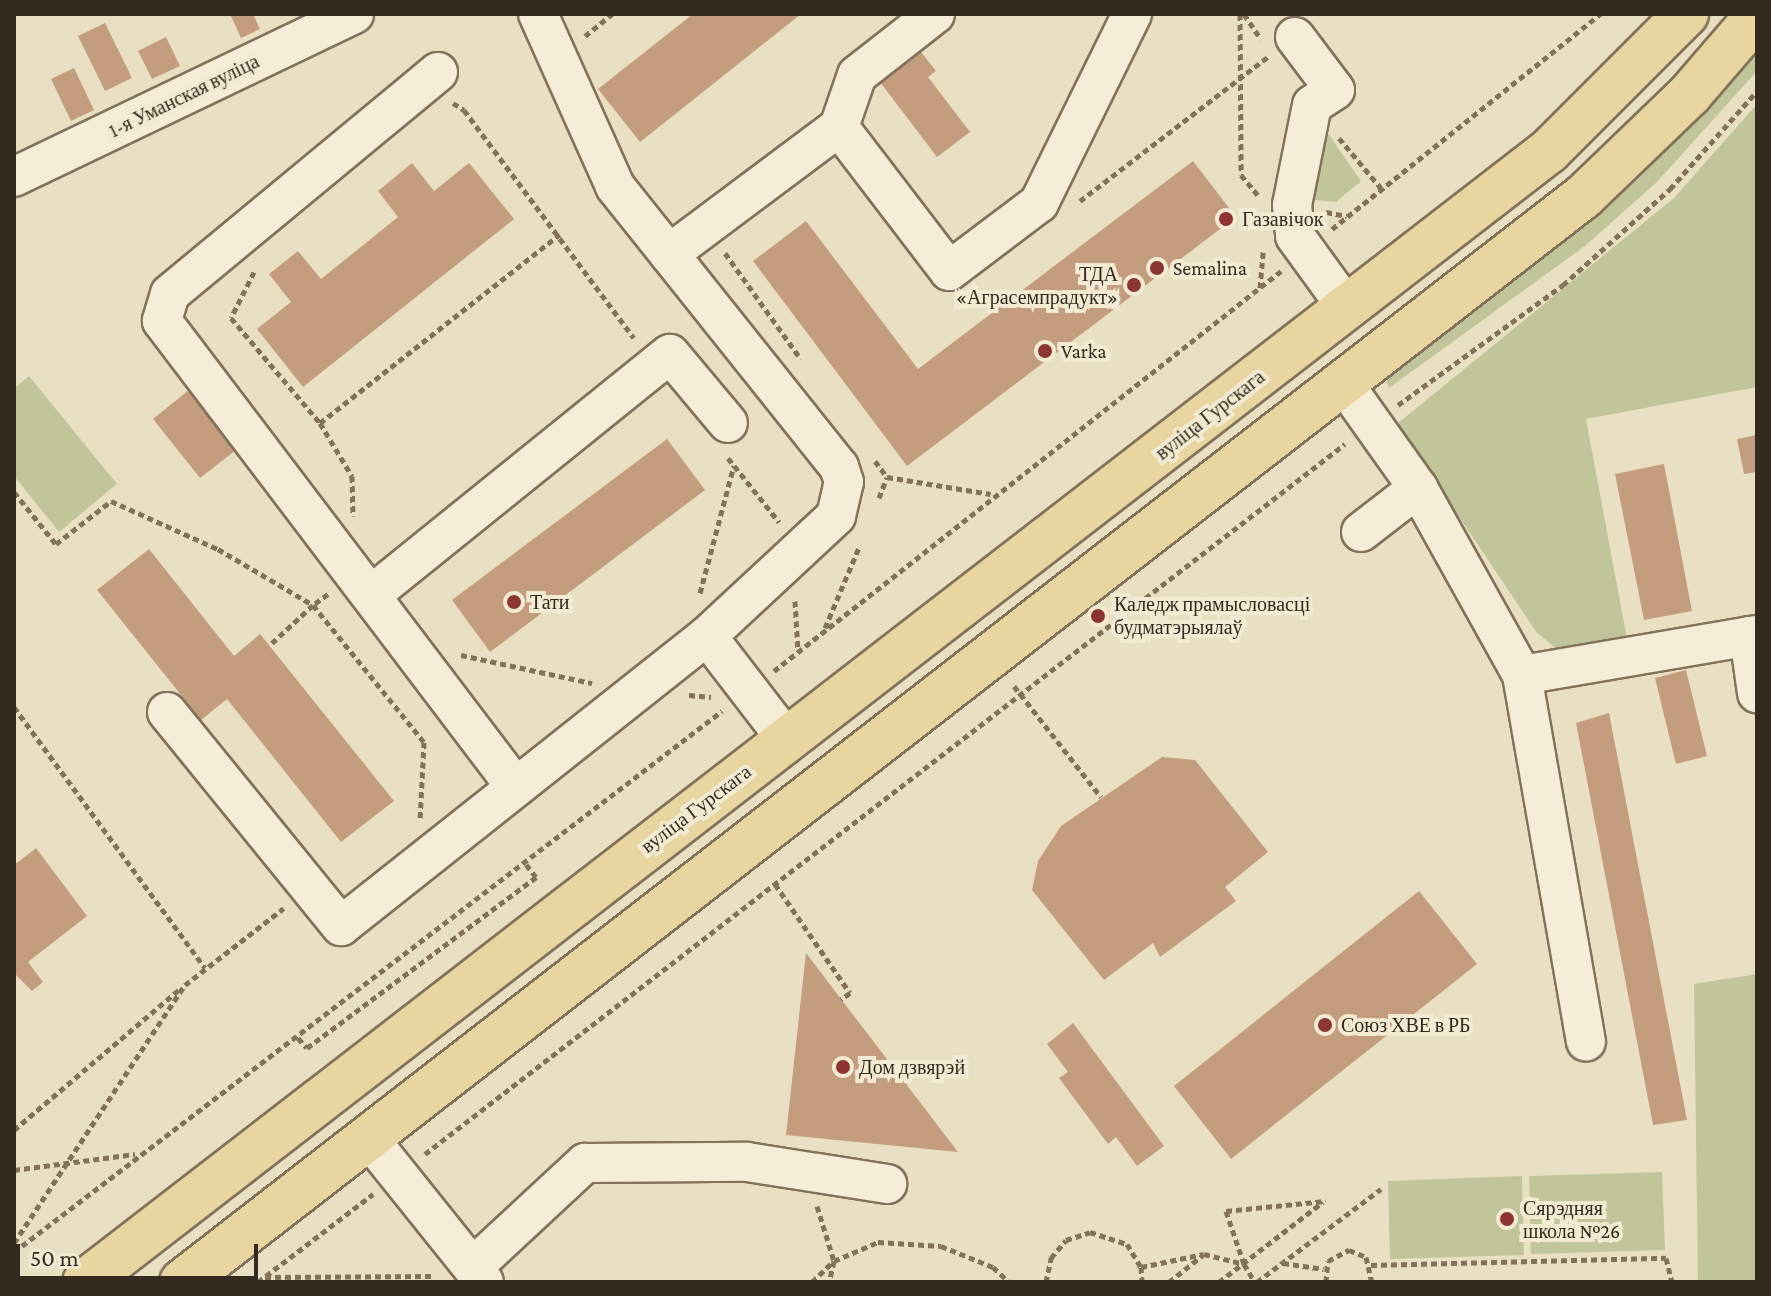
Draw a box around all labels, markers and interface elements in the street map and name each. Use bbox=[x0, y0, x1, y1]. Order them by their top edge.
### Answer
street label: 1-я Уманская вуліца bbox=[105, 49, 263, 143]
place label: Газавічок bbox=[1242, 207, 1323, 231]
marker: Газавічок bbox=[1217, 210, 1235, 228]
place label: Semalina bbox=[1173, 256, 1247, 280]
marker: Semalina bbox=[1148, 259, 1166, 277]
place label: ТДА «Аграсемпрадукт» bbox=[956, 262, 1118, 309]
marker: ТДА «Аграсемпрадукт» bbox=[1125, 276, 1143, 294]
place label: Varka bbox=[1061, 339, 1106, 363]
marker: Varka bbox=[1036, 342, 1054, 360]
street label: вуліца Гурскага bbox=[1151, 365, 1269, 465]
place label: Тати bbox=[530, 590, 570, 614]
place label: Каледж прамысловасці будматэрыялаў bbox=[1114, 592, 1310, 639]
marker: Тати bbox=[505, 593, 523, 611]
marker: Каледж прамысловасці будматэрыялаў bbox=[1089, 607, 1107, 625]
street label: вуліца Гурскага bbox=[636, 760, 756, 858]
place label: Союз ХВЕ в РБ bbox=[1341, 1013, 1470, 1037]
marker: Союз ХВЕ в РБ bbox=[1316, 1016, 1334, 1034]
place label: Дом дзвярэй bbox=[859, 1055, 965, 1079]
marker: Дом дзвярэй bbox=[834, 1058, 852, 1076]
place label: Сярэдняя школа №26 bbox=[1523, 1196, 1620, 1243]
marker: Сярэдняя школа №26 bbox=[1498, 1210, 1516, 1228]
scale bar bbox=[20, 1228, 262, 1278]
text: 50 m bbox=[30, 1244, 79, 1271]

